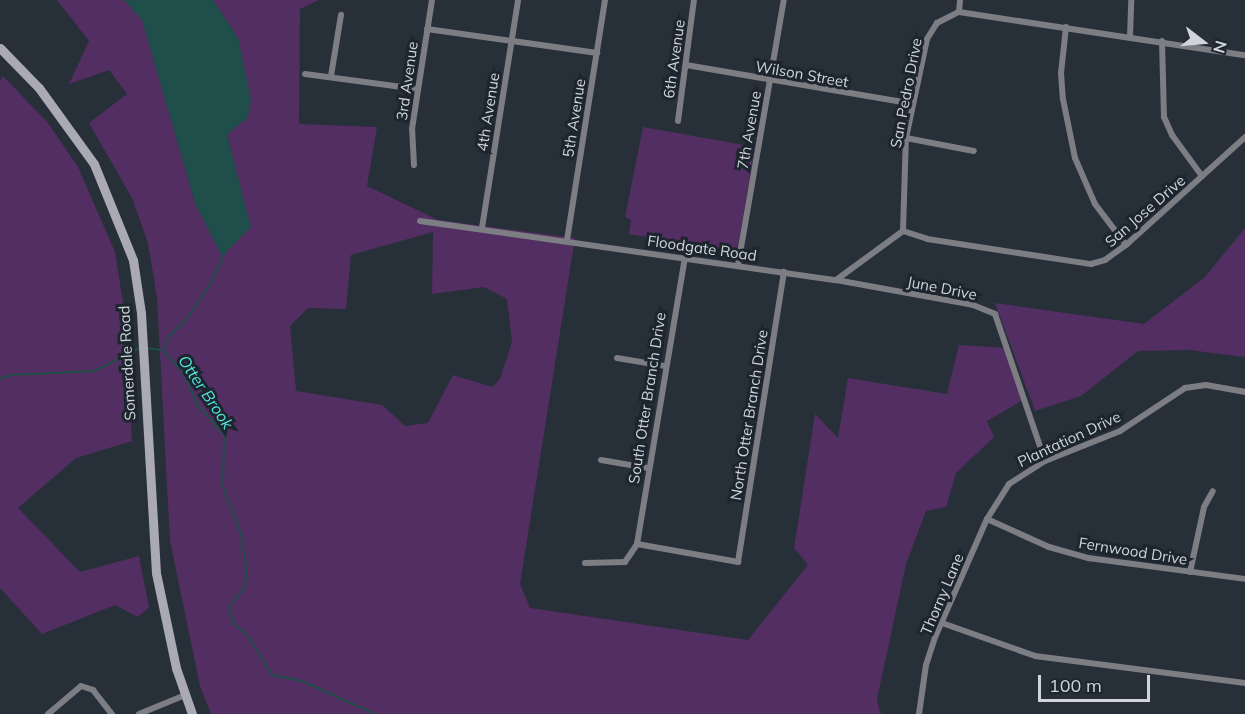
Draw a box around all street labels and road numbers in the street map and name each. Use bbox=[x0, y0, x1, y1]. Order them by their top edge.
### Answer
street label: 6th Avenue bbox=[660, 19, 688, 99]
street label: San Pedro Drive bbox=[887, 36, 925, 150]
street label: 3rd Avenue bbox=[393, 40, 421, 122]
street label: Wilson Street bbox=[754, 57, 850, 91]
street label: 4th Avenue bbox=[473, 71, 503, 153]
street label: 5th Avenue bbox=[559, 77, 589, 159]
street label: 7th Avenue bbox=[733, 89, 765, 171]
street label: San Jose Drive bbox=[1101, 171, 1189, 251]
street label: Floodgate Road bbox=[646, 231, 758, 265]
street label: June Drive bbox=[906, 272, 978, 304]
street label: Somerdale Road bbox=[115, 305, 139, 421]
street label: South Otter Branch Drive bbox=[625, 311, 669, 485]
street label: North Otter Branch Drive bbox=[727, 328, 771, 502]
street label: Plantation Drive bbox=[1015, 407, 1123, 471]
street label: Fernwood Drive bbox=[1077, 534, 1189, 568]
street label: Thorny Lane bbox=[917, 551, 967, 637]

